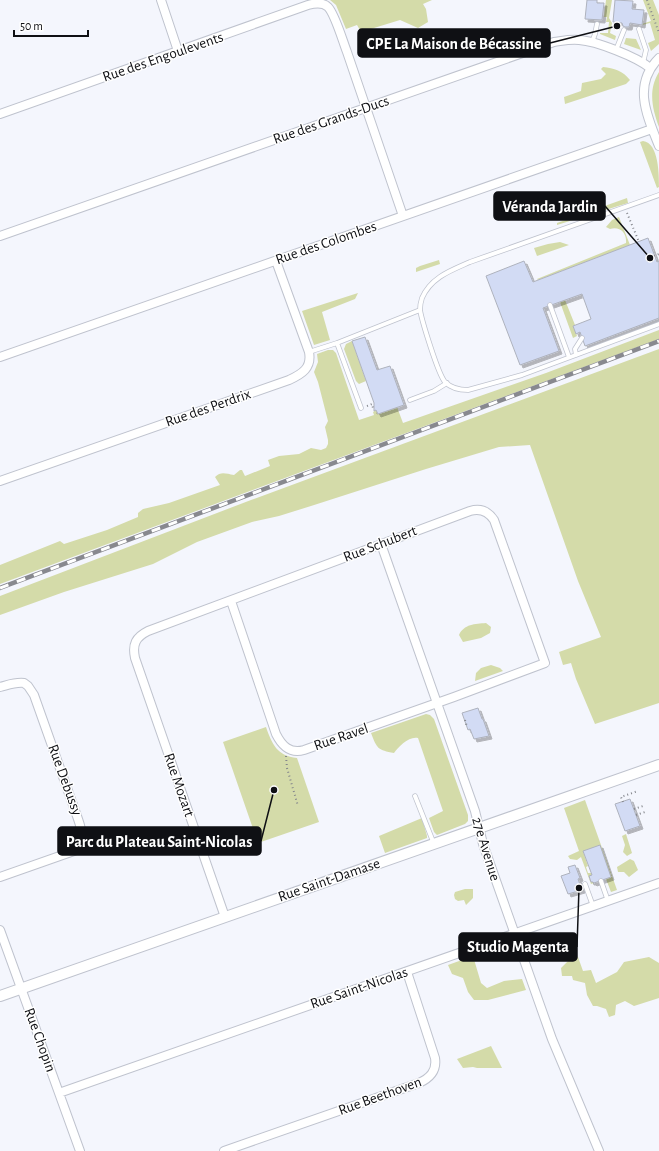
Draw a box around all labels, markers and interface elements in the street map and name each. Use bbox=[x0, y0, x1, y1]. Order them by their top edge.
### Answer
scale bar bbox=[14, 12, 88, 38]
text: 50 m bbox=[20, 20, 43, 32]
street label: Rue des Engoulevents bbox=[101, 29, 225, 85]
callout: CPE La Maison de Bécassine bbox=[358, 29, 550, 57]
text: CPE La Maison de Bécassine bbox=[366, 36, 542, 52]
street label: Rue des Grands-Ducs bbox=[271, 93, 391, 147]
callout: Véranda Jardin bbox=[494, 192, 605, 220]
text: Véranda Jardin bbox=[502, 199, 598, 215]
street label: Rue des Colombes bbox=[274, 219, 378, 267]
street label: Rue des Perdrix bbox=[163, 386, 253, 430]
street label: Rue Schubert bbox=[341, 523, 419, 565]
street label: Rue Ravel bbox=[312, 721, 370, 753]
street label: Rue Debussy bbox=[45, 742, 85, 818]
street label: Rue Mozart bbox=[161, 751, 197, 819]
street label: 27e Avenue bbox=[469, 815, 503, 883]
callout: Parc du Plateau Saint-Nicolas bbox=[58, 827, 261, 855]
text: Parc du Plateau Saint-Nicolas bbox=[66, 834, 252, 850]
street label: Rue Saint-Damase bbox=[276, 856, 382, 904]
callout: Studio Magenta bbox=[459, 933, 577, 961]
text: Studio Magenta bbox=[467, 939, 569, 955]
street label: Rue Saint-Nicolas bbox=[308, 964, 410, 1012]
street label: Rue Chopin bbox=[21, 1006, 59, 1074]
street label: Rue Beethoven bbox=[336, 1074, 424, 1118]

